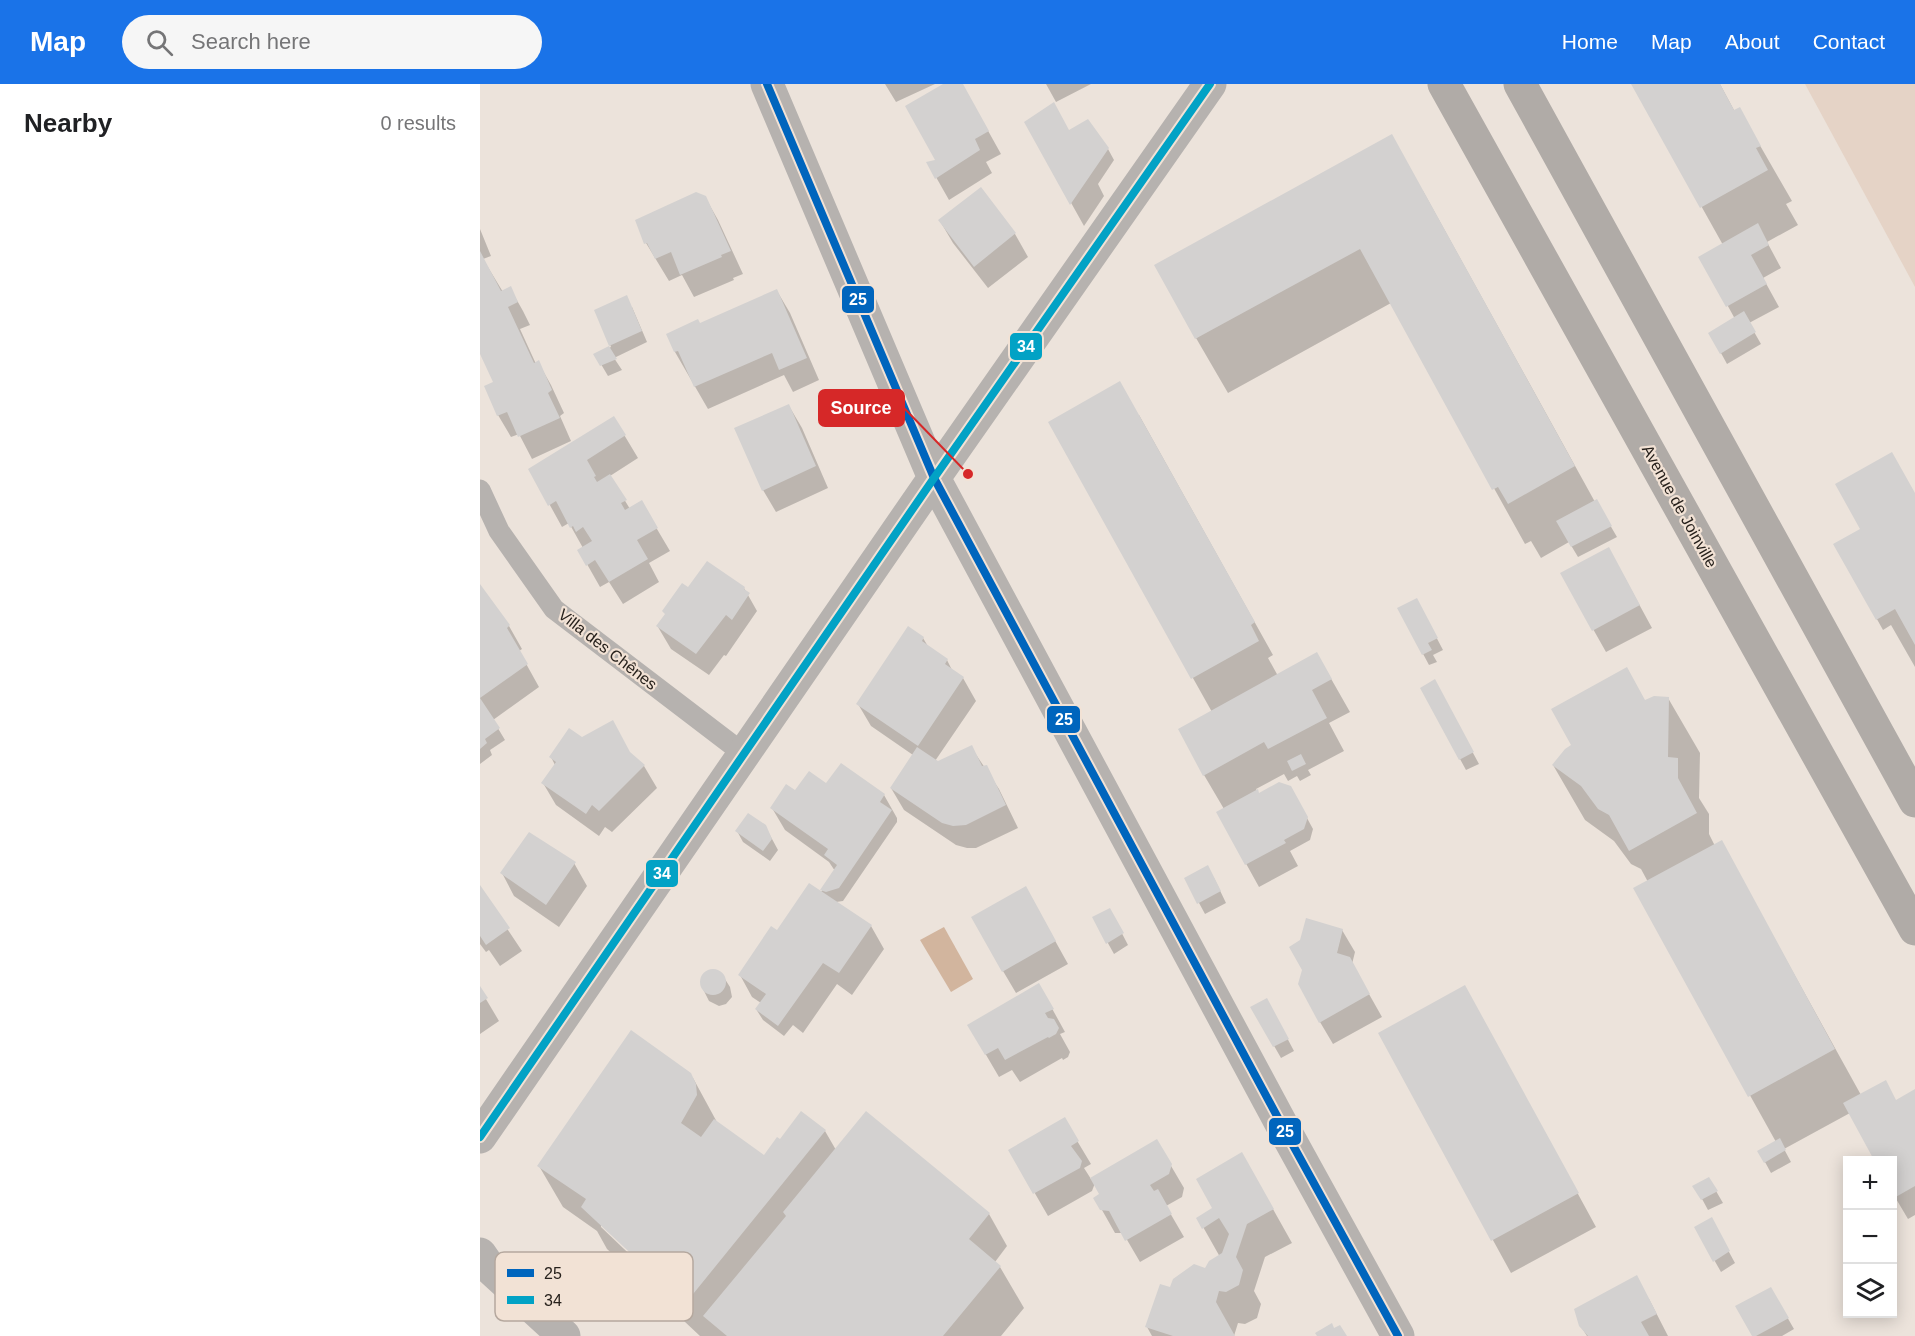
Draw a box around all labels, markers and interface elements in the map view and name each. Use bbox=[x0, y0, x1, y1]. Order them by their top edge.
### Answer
search box bbox=[122, 15, 542, 69]
text: Map bbox=[30, 26, 86, 57]
icon: search bbox=[143, 26, 176, 59]
text: Search here bbox=[191, 29, 311, 54]
text: Home bbox=[1562, 30, 1618, 53]
text: Map bbox=[1651, 30, 1692, 53]
text: About bbox=[1725, 30, 1780, 53]
text: Contact bbox=[1813, 30, 1885, 53]
text: Nearby bbox=[24, 108, 112, 138]
text: 0 results bbox=[380, 112, 456, 134]
line badge: 25 bbox=[841, 285, 875, 314]
text: 25 bbox=[849, 291, 867, 308]
line badge: 34 bbox=[1009, 332, 1043, 361]
text: 34 bbox=[1017, 338, 1035, 355]
callout: Source bbox=[819, 390, 904, 426]
text: Source bbox=[830, 398, 892, 418]
street label: Avenue de Joinville bbox=[1639, 442, 1720, 571]
street label: Villa des Chênes bbox=[555, 606, 660, 693]
line badge: 25 bbox=[1046, 705, 1081, 734]
text: 25 bbox=[1055, 711, 1073, 728]
line badge: 34 bbox=[645, 859, 679, 888]
text: 34 bbox=[653, 865, 671, 882]
line badge: 25 bbox=[1268, 1117, 1302, 1146]
text: 25 bbox=[1276, 1123, 1294, 1140]
map controls bbox=[1843, 1156, 1897, 1318]
button: + bbox=[1843, 1156, 1897, 1210]
button: − bbox=[1843, 1210, 1897, 1264]
legend bbox=[495, 1252, 693, 1321]
button: layers bbox=[1843, 1264, 1897, 1318]
text: 25 bbox=[544, 1265, 562, 1282]
text: 34 bbox=[544, 1292, 562, 1309]

